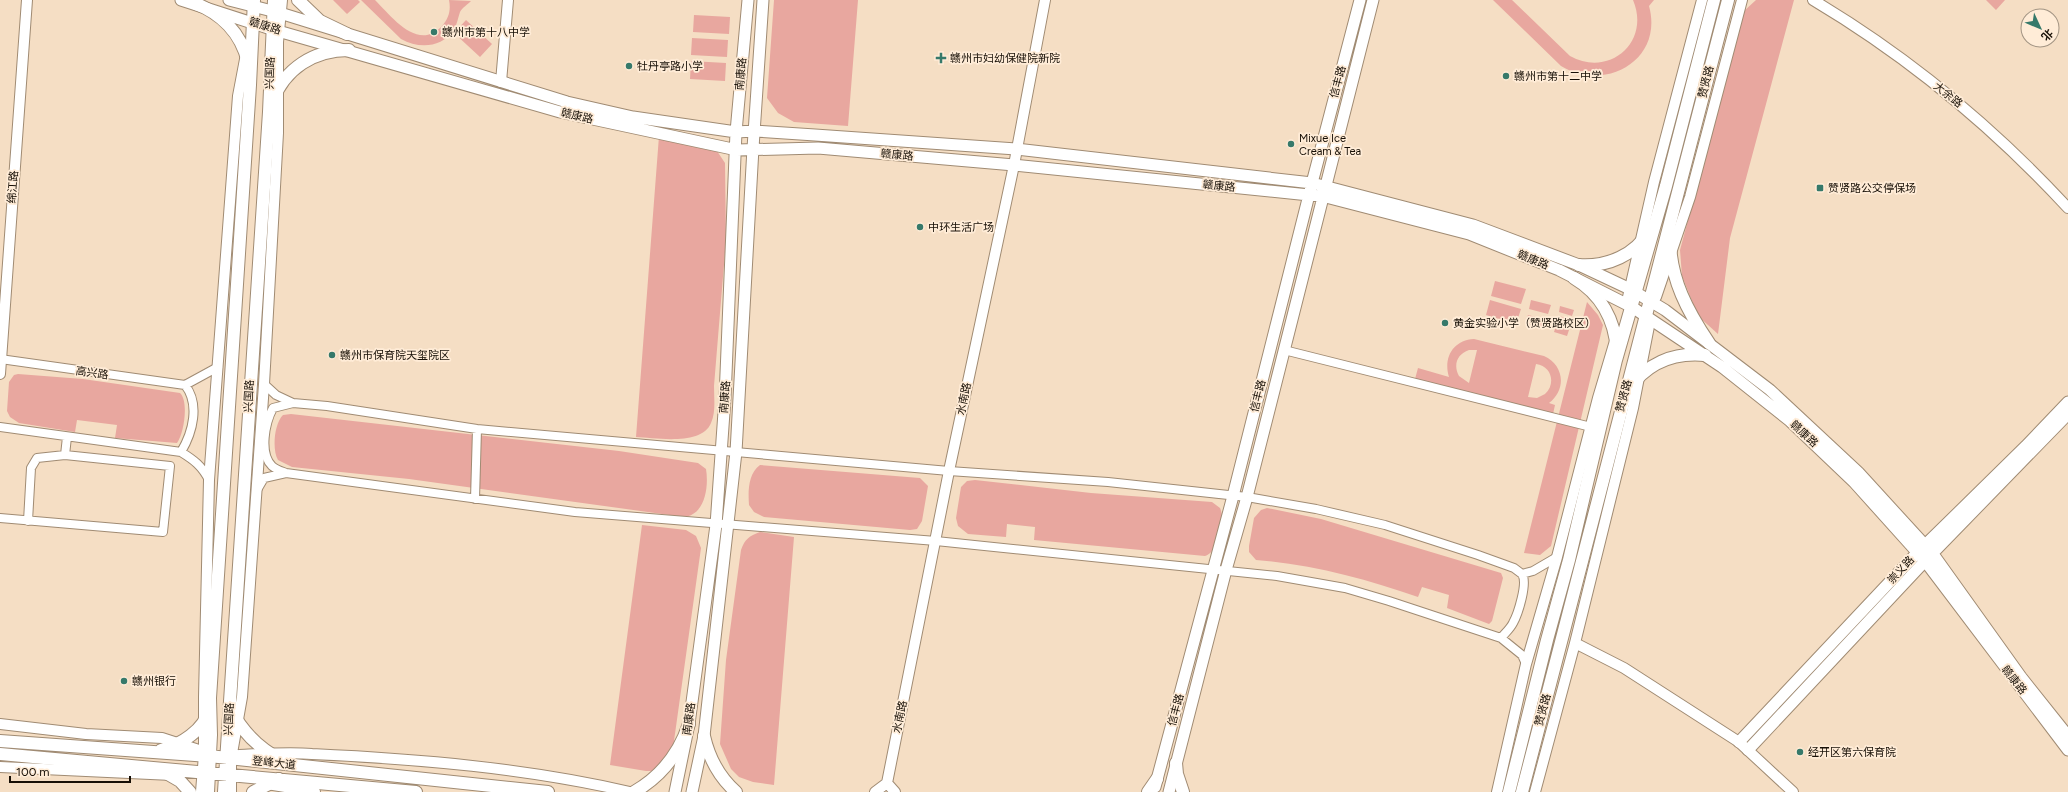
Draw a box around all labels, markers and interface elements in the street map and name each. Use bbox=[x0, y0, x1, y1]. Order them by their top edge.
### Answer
north arrow bbox=[2020, 8, 2060, 48]
street label: 赣康路 bbox=[247, 15, 283, 37]
place label: 赣州市第十八中学 bbox=[442, 26, 530, 39]
text: 北 bbox=[2038, 26, 2055, 43]
marker: 赣州市第十八中学 bbox=[429, 27, 439, 37]
marker: 赣州市妇幼保健院新院 bbox=[935, 52, 947, 64]
place label: 赣州市妇幼保健院新院 bbox=[950, 52, 1060, 65]
street label: 兴国路 bbox=[263, 56, 277, 90]
street label: 南康路 bbox=[733, 57, 749, 91]
place label: 牡丹亭路小学 bbox=[637, 60, 703, 73]
marker: 牡丹亭路小学 bbox=[624, 61, 634, 71]
street label: 信丰路 bbox=[1327, 64, 1349, 100]
street label: 赞贤路 bbox=[1696, 64, 1716, 100]
place label: 赣州市第十二中学 bbox=[1514, 70, 1602, 83]
marker: 赣州市第十二中学 bbox=[1501, 71, 1511, 81]
street label: 大余路 bbox=[1931, 80, 1965, 110]
street label: 赣康路 bbox=[559, 106, 595, 126]
place label: Mixue Ice Cream & Tea bbox=[1299, 132, 1361, 158]
marker: Mixue Ice Cream & Tea bbox=[1286, 139, 1296, 149]
street label: 赣康路 bbox=[880, 147, 914, 163]
street label: 绵江路 bbox=[5, 170, 21, 204]
street label: 赣康路 bbox=[1202, 178, 1236, 194]
place label: 赞贤路公交停保场 bbox=[1828, 182, 1916, 195]
marker: 赞贤路公交停保场 bbox=[1815, 183, 1825, 193]
place label: 中环生活广场 bbox=[928, 221, 994, 234]
marker: 中环生活广场 bbox=[915, 222, 925, 232]
street label: 赣康路 bbox=[1515, 248, 1551, 272]
place label: 黄金实验小学（赞贤路校区） bbox=[1453, 317, 1596, 330]
marker: 黄金实验小学（赞贤路校区） bbox=[1440, 318, 1450, 328]
place label: 赣州市保育院天玺院区 bbox=[340, 349, 450, 362]
marker: 赣州市保育院天玺院区 bbox=[327, 350, 337, 360]
street label: 高兴路 bbox=[75, 364, 109, 382]
street label: 信丰路 bbox=[1248, 378, 1268, 414]
street label: 赞贤路 bbox=[1613, 378, 1635, 414]
street label: 兴国路 bbox=[242, 379, 256, 413]
street label: 南康路 bbox=[717, 380, 733, 414]
street label: 水南路 bbox=[954, 382, 974, 416]
street label: 赣康路 bbox=[1787, 418, 1821, 450]
street label: 崇义路 bbox=[1885, 553, 1917, 587]
street label: 赣康路 bbox=[1999, 663, 2029, 697]
place label: 赣州银行 bbox=[132, 675, 176, 688]
marker: 赣州银行 bbox=[119, 676, 129, 686]
street label: 信丰路 bbox=[1165, 692, 1187, 728]
street label: 赞贤路 bbox=[1532, 692, 1554, 728]
street label: 水南路 bbox=[890, 700, 910, 734]
street label: 兴国路 bbox=[222, 702, 236, 736]
street label: 南康路 bbox=[680, 702, 698, 736]
place label: 经开区第六保育院 bbox=[1808, 746, 1896, 759]
marker: 经开区第六保育院 bbox=[1795, 747, 1805, 757]
street label: 登峰大道 bbox=[251, 754, 297, 772]
scale bar bbox=[10, 758, 130, 784]
text: 100 m bbox=[16, 765, 50, 779]

